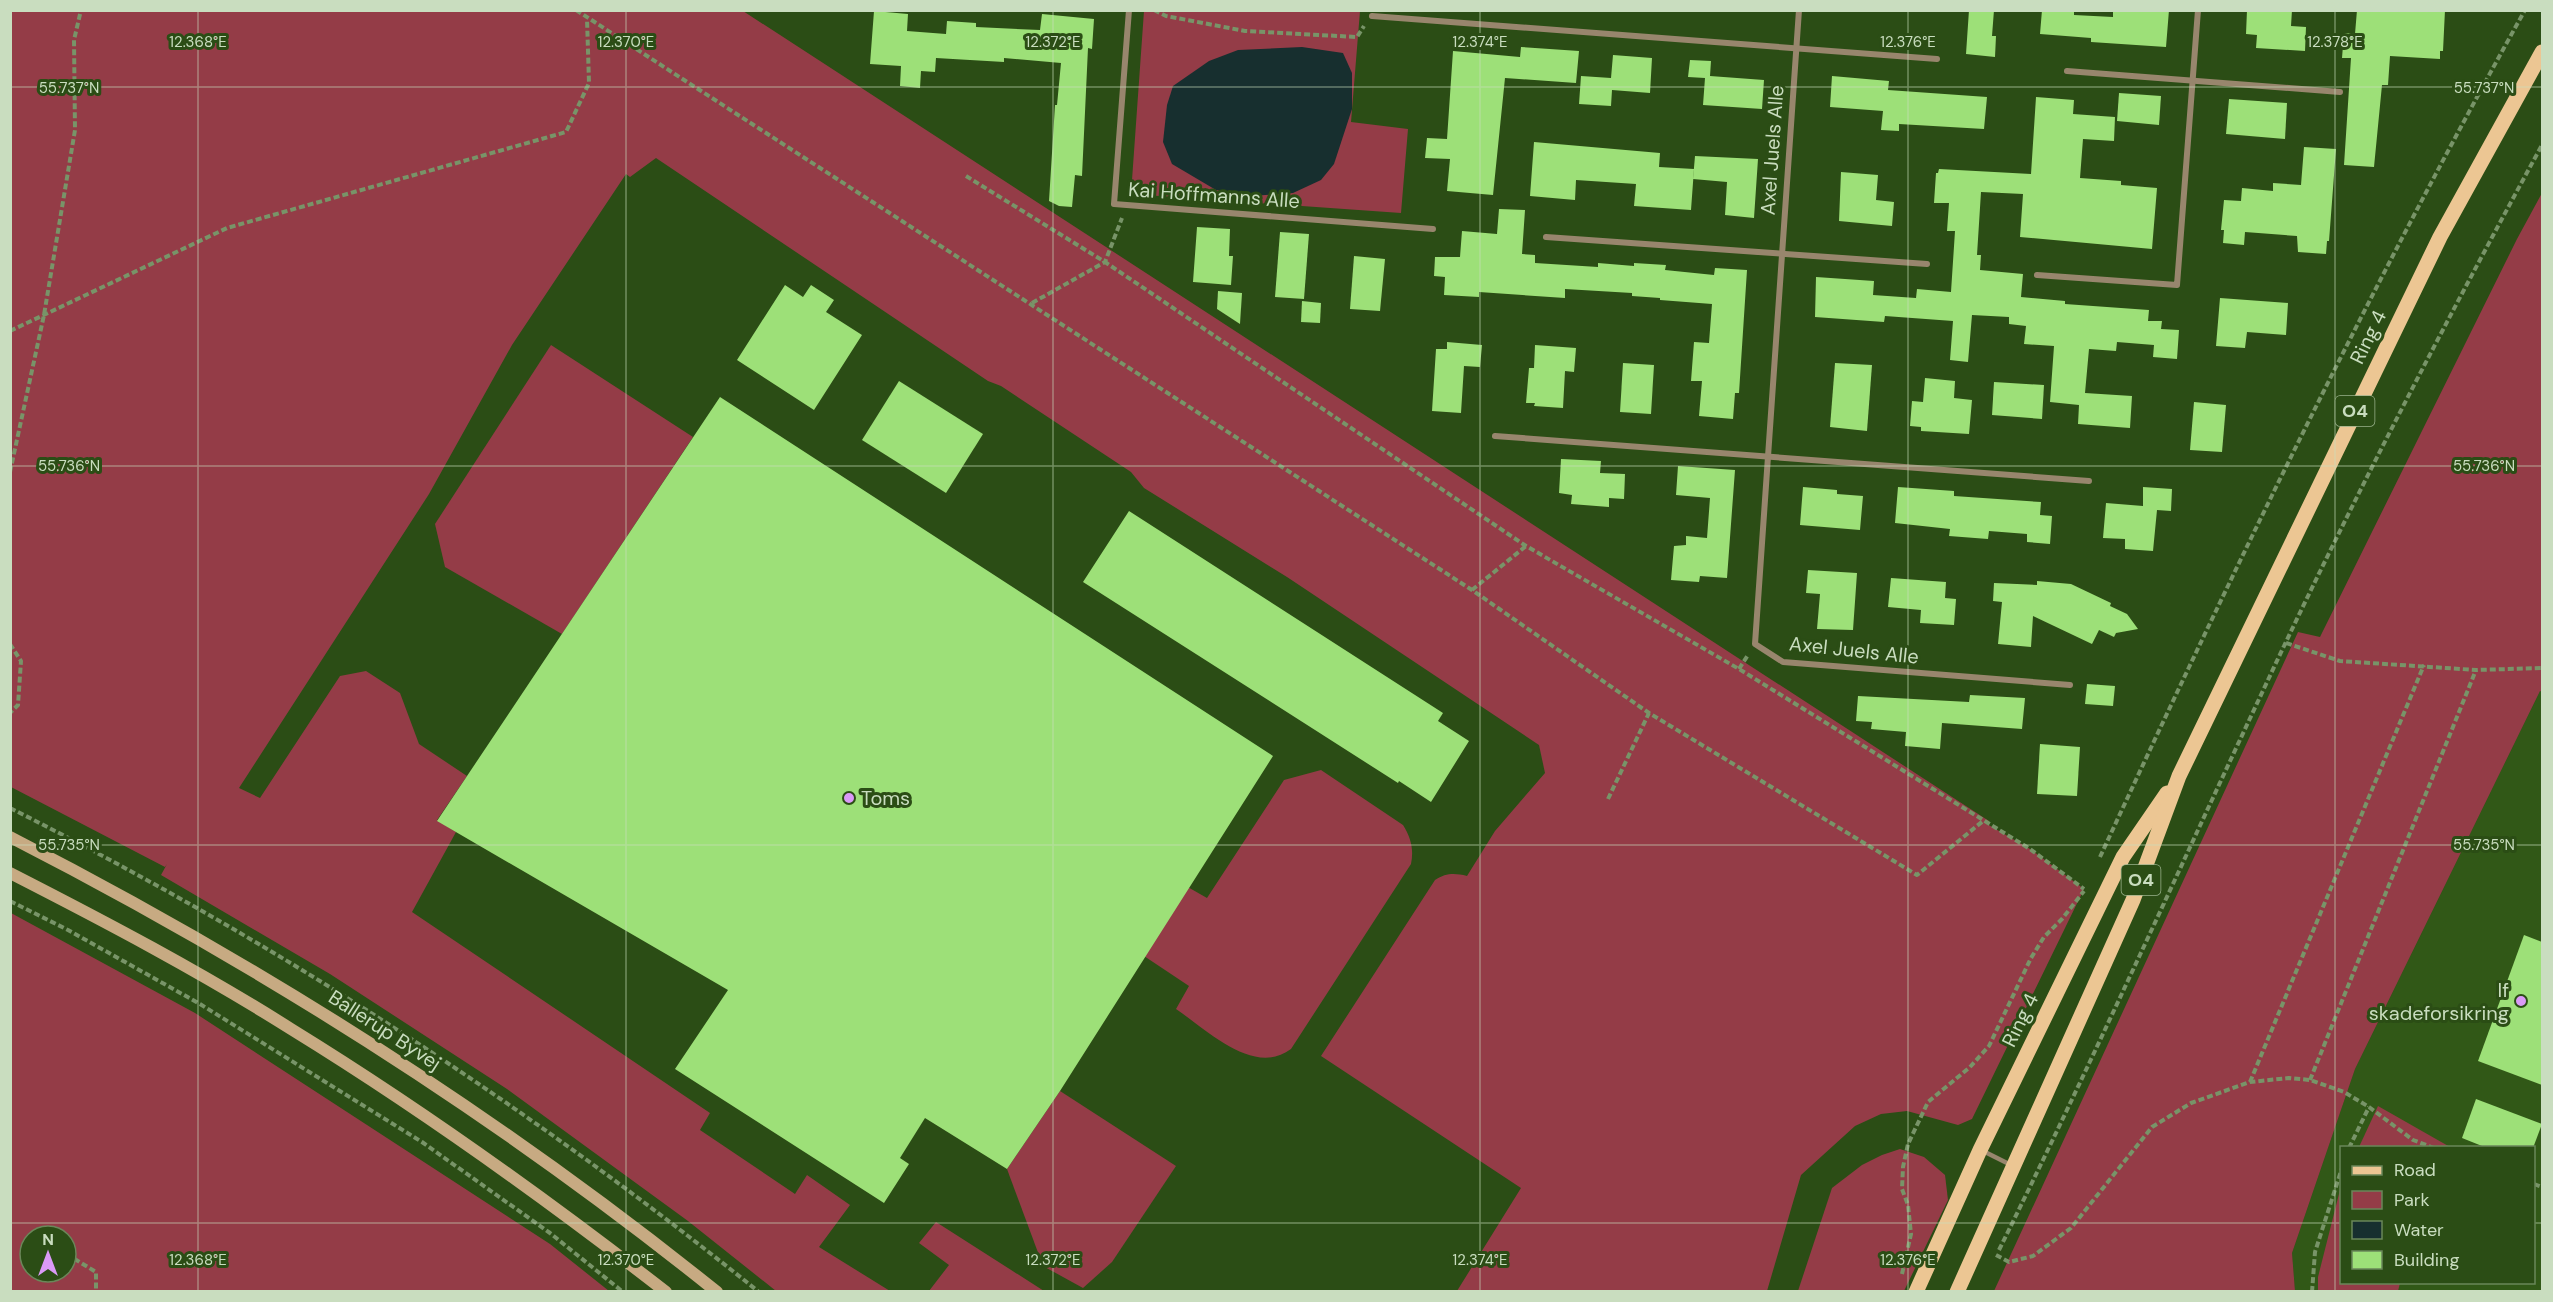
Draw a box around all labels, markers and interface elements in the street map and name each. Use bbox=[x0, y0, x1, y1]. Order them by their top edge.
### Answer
text: 12.368°E bbox=[169, 32, 227, 52]
text: 12.370°E bbox=[598, 32, 654, 52]
text: 12.372°E bbox=[1026, 32, 1080, 52]
text: 12.374°E bbox=[1453, 32, 1507, 52]
text: 12.376°E bbox=[1880, 32, 1936, 52]
text: 12.378°E bbox=[2307, 32, 2363, 52]
text: 55.737°N bbox=[39, 78, 99, 98]
text: 55.737°N bbox=[2454, 78, 2514, 98]
street label: Axel Juels Alle bbox=[1754, 84, 1790, 216]
street label: Kai Hoffmanns Alle bbox=[1127, 176, 1301, 214]
street label: Ring 4 bbox=[2344, 306, 2392, 368]
road number: O4 bbox=[2336, 396, 2374, 426]
text: 55.736°N bbox=[38, 456, 100, 476]
text: 55.736°N bbox=[2453, 456, 2515, 476]
street label: Axel Juels Alle bbox=[1788, 630, 1920, 670]
place label: Toms bbox=[861, 785, 910, 811]
marker: Toms bbox=[842, 791, 856, 805]
text: 55.735°N bbox=[38, 835, 100, 855]
text: 55.735°N bbox=[2453, 835, 2515, 855]
road number: O4 bbox=[2122, 865, 2160, 895]
place label: If skadeforsikring bbox=[2369, 977, 2509, 1026]
street label: Ballerup Byvej bbox=[324, 984, 446, 1076]
street label: Ring 4 bbox=[1996, 989, 2044, 1051]
marker: If skadeforsikring bbox=[2514, 994, 2528, 1008]
legend bbox=[2340, 1146, 2535, 1284]
text: Road bbox=[2394, 1158, 2436, 1182]
text: Park bbox=[2394, 1188, 2430, 1212]
text: Water bbox=[2394, 1218, 2444, 1242]
north arrow bbox=[18, 1224, 78, 1284]
text: N bbox=[42, 1229, 54, 1250]
text: Building bbox=[2394, 1248, 2459, 1272]
text: 12.368°E bbox=[169, 1250, 227, 1270]
text: 12.370°E bbox=[598, 1250, 654, 1270]
text: 12.372°E bbox=[1026, 1250, 1080, 1270]
text: 12.374°E bbox=[1453, 1250, 1507, 1270]
text: 12.376°E bbox=[1880, 1250, 1936, 1270]

